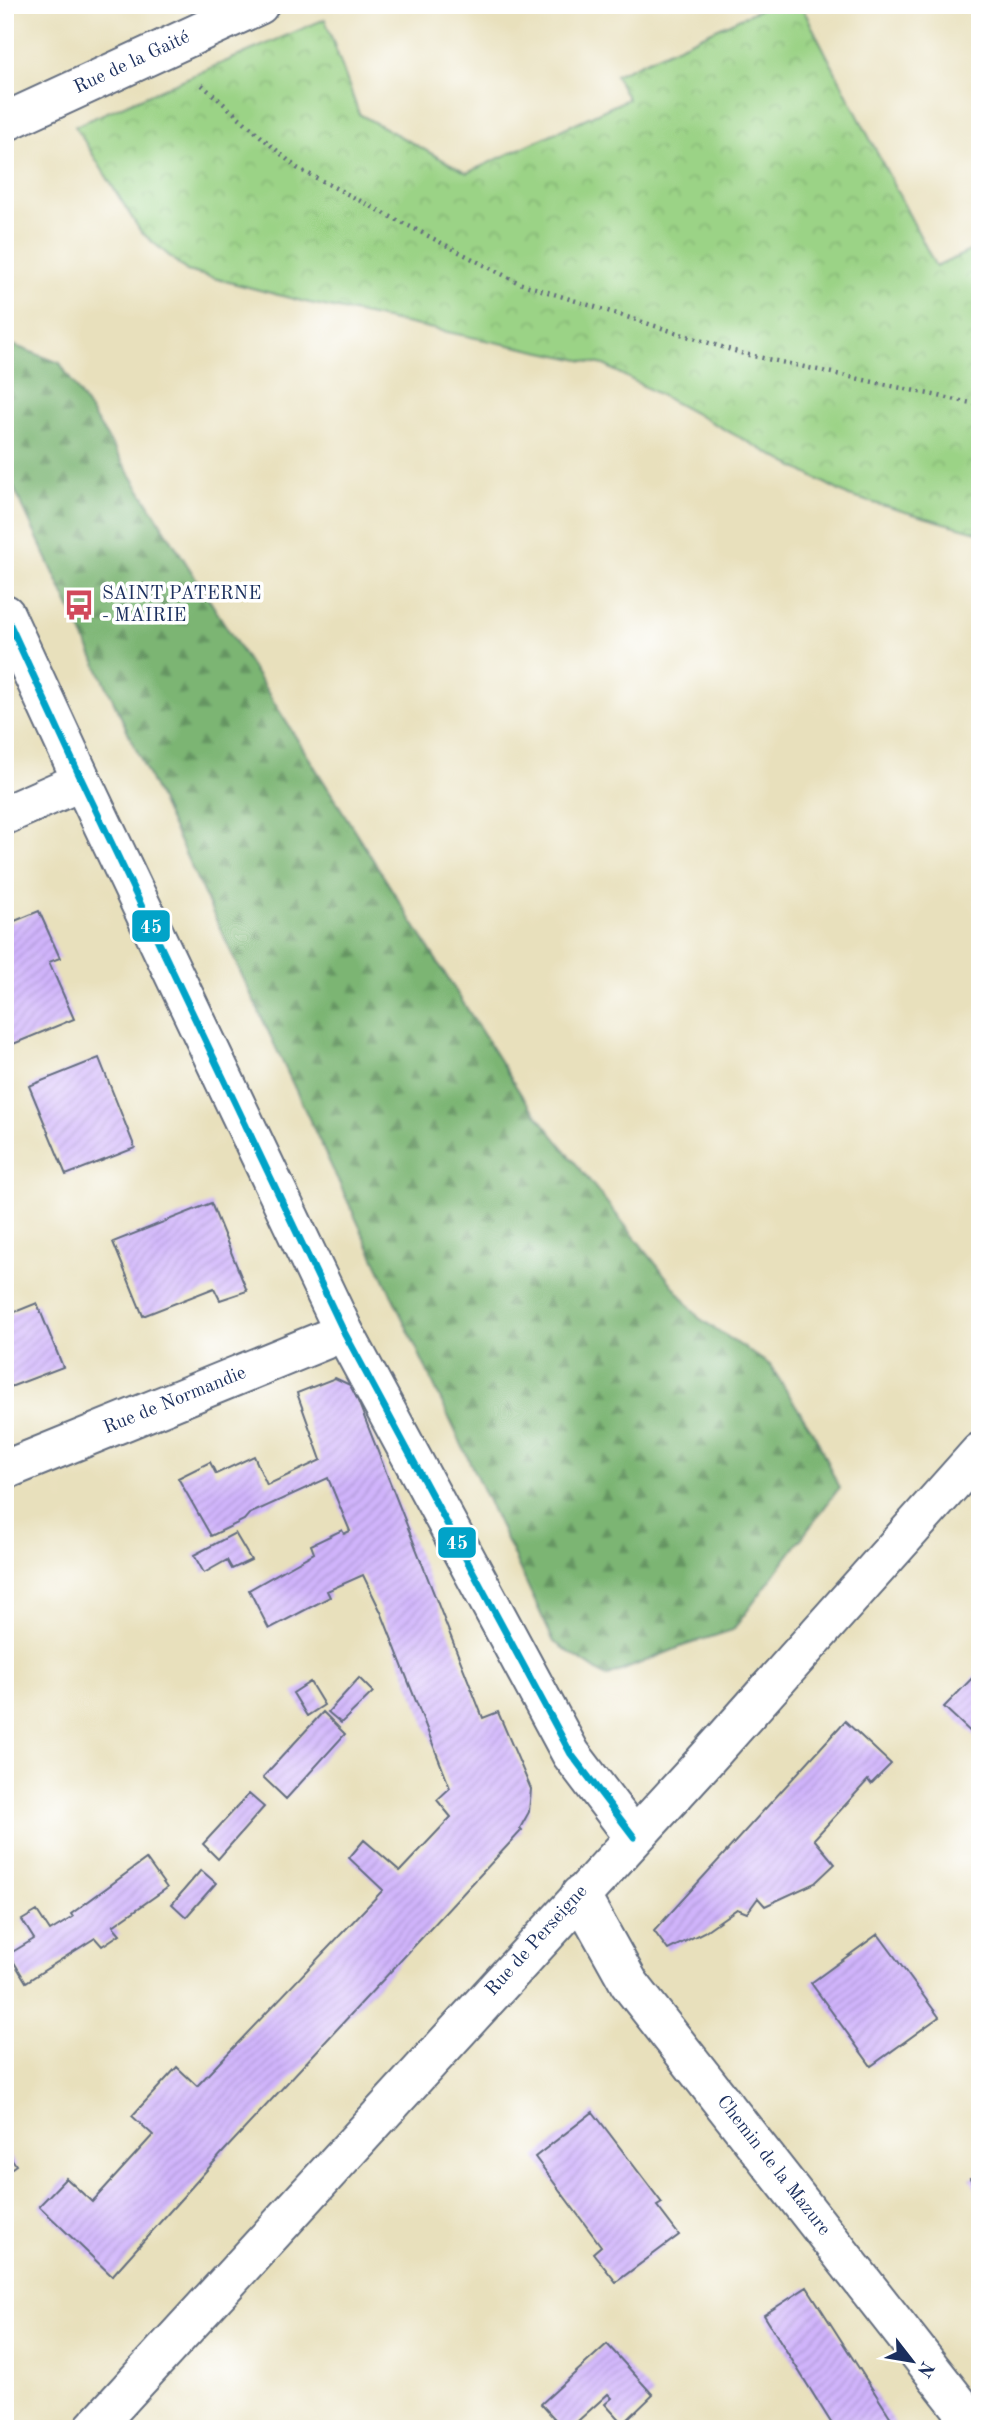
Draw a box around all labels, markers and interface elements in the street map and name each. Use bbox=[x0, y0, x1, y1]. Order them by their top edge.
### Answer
street label: Rue de la Gaité bbox=[71, 28, 193, 98]
place label: SAINT PATERNE - MAIRIE bbox=[102, 585, 261, 626]
bus stop icon: SAINT PATERNE - MAIRIE bbox=[62, 588, 96, 622]
line badge: 45 bbox=[131, 909, 171, 943]
text: 45 bbox=[140, 919, 162, 938]
street label: Rue de Normandie bbox=[101, 1364, 249, 1438]
line badge: 45 bbox=[437, 1526, 477, 1559]
text: 45 bbox=[446, 1535, 468, 1554]
street label: Rue de Perseigne bbox=[483, 1882, 591, 2000]
street label: Chemin de la Mazure bbox=[713, 2092, 833, 2240]
north arrow bbox=[876, 2326, 946, 2396]
text: N bbox=[912, 2357, 936, 2380]

